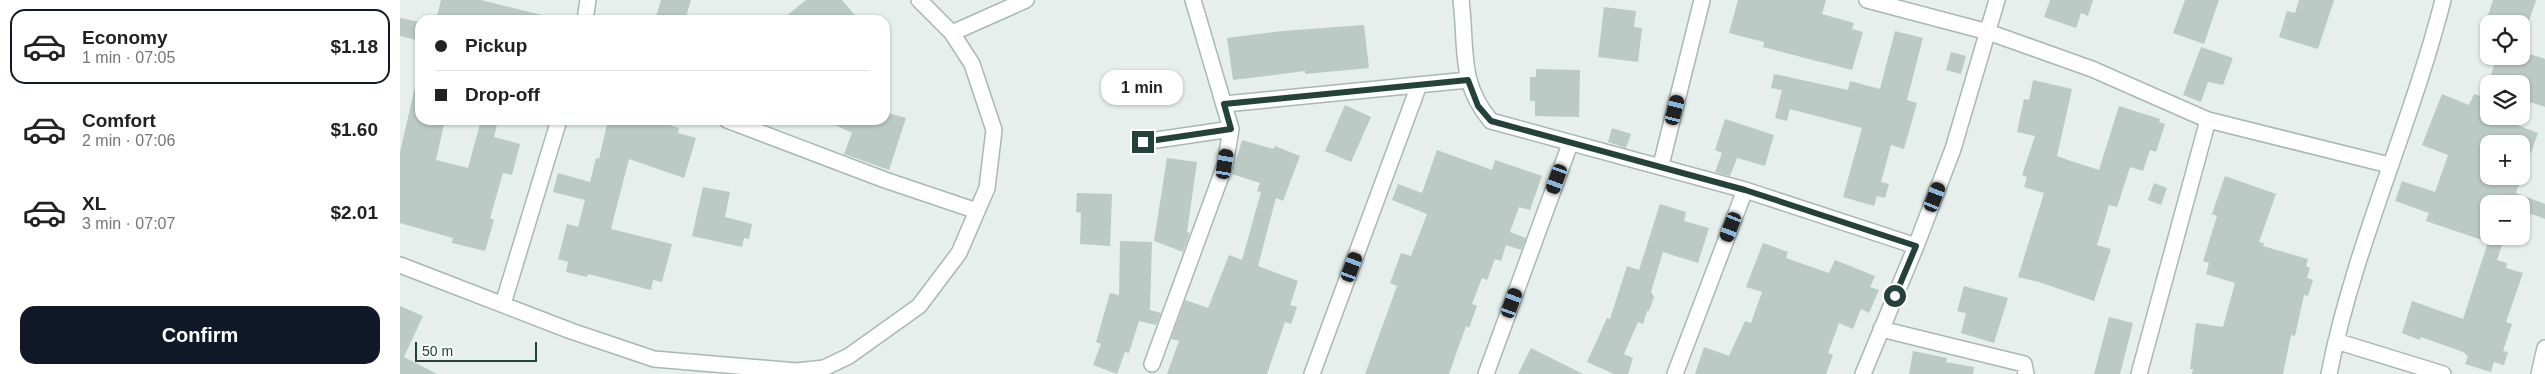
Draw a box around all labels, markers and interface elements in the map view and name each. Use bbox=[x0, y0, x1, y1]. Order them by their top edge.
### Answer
map controls bbox=[2480, 15, 2530, 245]
button: locate bbox=[2480, 15, 2530, 65]
icon: car bbox=[22, 24, 67, 69]
text: Economy bbox=[82, 27, 168, 48]
text: Pickup bbox=[465, 35, 527, 56]
text: $1.18 bbox=[330, 36, 378, 57]
text: 1 min · 07:05 bbox=[82, 49, 175, 66]
callout: 1 min bbox=[1102, 70, 1184, 104]
button: layers bbox=[2480, 75, 2530, 125]
text: 1 min bbox=[1121, 79, 1163, 96]
text: Drop-off bbox=[465, 84, 540, 105]
car bbox=[1664, 94, 1685, 126]
icon: car bbox=[22, 107, 67, 152]
text: Comfort bbox=[82, 110, 156, 131]
text: $1.60 bbox=[330, 119, 378, 140]
route end bbox=[1132, 131, 1154, 153]
text: 2 min · 07:06 bbox=[82, 132, 175, 149]
button: + bbox=[2480, 135, 2530, 185]
car bbox=[1215, 148, 1234, 180]
car bbox=[1544, 162, 1569, 196]
car bbox=[1922, 180, 1947, 214]
icon: car bbox=[22, 190, 67, 235]
text: XL bbox=[82, 193, 106, 214]
button: − bbox=[2480, 195, 2530, 245]
text: $2.01 bbox=[330, 202, 378, 223]
car bbox=[1718, 210, 1743, 244]
text: 3 min · 07:07 bbox=[82, 215, 175, 232]
car bbox=[1339, 250, 1364, 284]
route start bbox=[1884, 285, 1906, 307]
car bbox=[1499, 286, 1524, 320]
button: Confirm bbox=[20, 306, 380, 364]
scale bar bbox=[415, 339, 538, 362]
text: 50 m bbox=[422, 343, 453, 359]

